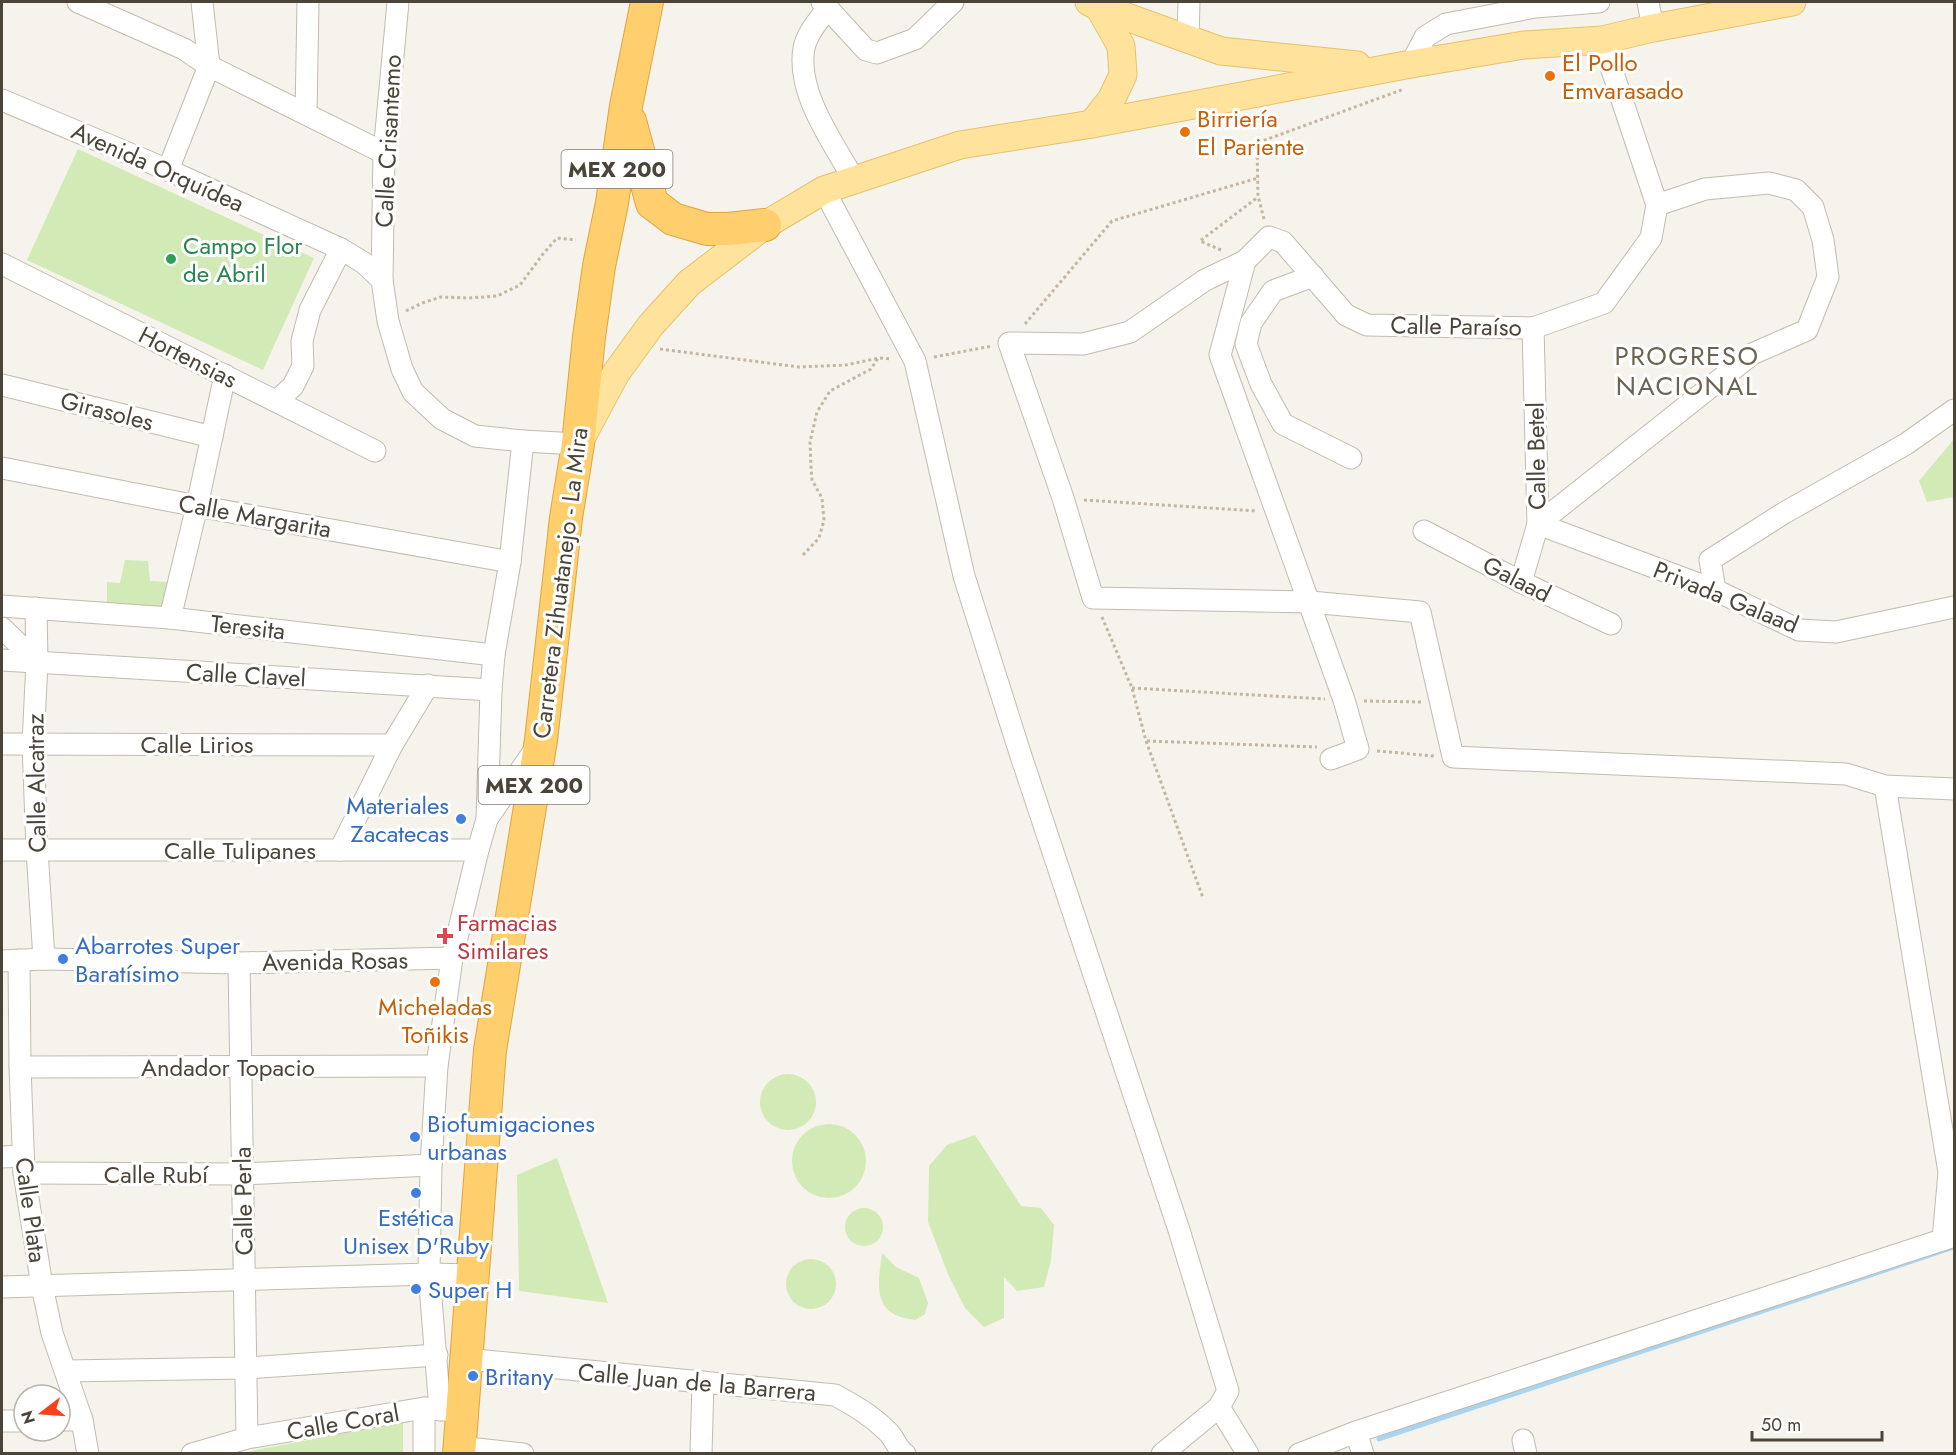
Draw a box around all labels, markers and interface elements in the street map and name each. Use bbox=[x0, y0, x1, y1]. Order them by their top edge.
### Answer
place label: El Pollo Emvarasado bbox=[1562, 45, 1684, 108]
street label: Calle Crisantemo bbox=[366, 54, 410, 228]
marker: El Pollo Emvarasado bbox=[1543, 69, 1557, 83]
place label: Birriería El Pariente bbox=[1197, 101, 1304, 164]
street label: Avenida Orquídea bbox=[66, 113, 250, 221]
marker: Birriería El Pariente bbox=[1178, 125, 1192, 139]
road number: MEX 200 bbox=[562, 150, 672, 188]
place label: Campo Flor de Abril bbox=[183, 228, 303, 291]
marker: Campo Flor de Abril bbox=[164, 252, 178, 266]
street label: Calle Paraíso bbox=[1390, 307, 1522, 345]
street label: Hortensias bbox=[133, 317, 243, 397]
district label: PROGRESO NACIONAL bbox=[1614, 337, 1760, 405]
street label: Girasoles bbox=[57, 383, 157, 439]
street label: Calle Betel bbox=[1518, 402, 1554, 510]
street label: Carretera Zihuatanejo - La Mira bbox=[524, 425, 596, 741]
street label: Calle Margarita bbox=[176, 485, 334, 547]
street label: Galaad bbox=[1477, 547, 1557, 611]
street label: Privada Galaad bbox=[1648, 552, 1804, 642]
street label: Teresita bbox=[209, 606, 287, 648]
street label: Calle Clavel bbox=[185, 654, 307, 696]
street label: Calle Alcatraz bbox=[17, 713, 55, 853]
street label: Calle Lirios bbox=[141, 727, 253, 762]
road number: MEX 200 bbox=[478, 766, 590, 804]
place label: Materiales Zacatecas bbox=[346, 788, 449, 851]
marker: Materiales Zacatecas bbox=[454, 812, 468, 826]
street label: Calle Tulipanes bbox=[164, 833, 316, 868]
place label: Farmacias Similares bbox=[457, 905, 557, 968]
place label: Abarrotes Super Baratísimo bbox=[75, 928, 241, 991]
marker: Farmacias Similares bbox=[438, 929, 452, 943]
street label: Avenida Rosas bbox=[262, 942, 408, 980]
marker: Abarrotes Super Baratísimo bbox=[56, 952, 70, 966]
marker: Micheladas Toñikis bbox=[428, 975, 442, 989]
place label: Micheladas Toñikis bbox=[378, 989, 492, 1052]
street label: Andador Topacio bbox=[141, 1050, 315, 1085]
place label: Biofumigaciones urbanas bbox=[427, 1106, 595, 1169]
marker: Biofumigaciones urbanas bbox=[408, 1130, 422, 1144]
street label: Calle Perla bbox=[225, 1146, 261, 1256]
street label: Calle Plata bbox=[6, 1155, 56, 1265]
street label: Calle Rubí bbox=[104, 1157, 209, 1192]
marker: Estética Unisex D'Ruby bbox=[409, 1186, 423, 1200]
place label: Estética Unisex D'Ruby bbox=[343, 1200, 489, 1263]
place label: Super H bbox=[428, 1272, 512, 1307]
marker: Super H bbox=[409, 1282, 423, 1296]
street label: Calle Juan de la Barrera bbox=[576, 1354, 818, 1410]
place label: Britany bbox=[485, 1359, 554, 1394]
marker: Britany bbox=[466, 1369, 480, 1383]
north arrow bbox=[12, 1383, 72, 1443]
street label: Calle Coral bbox=[284, 1395, 402, 1449]
scale bar bbox=[1752, 1404, 1882, 1442]
text: N bbox=[15, 1408, 41, 1427]
text: 50 m bbox=[1761, 1412, 1801, 1438]

